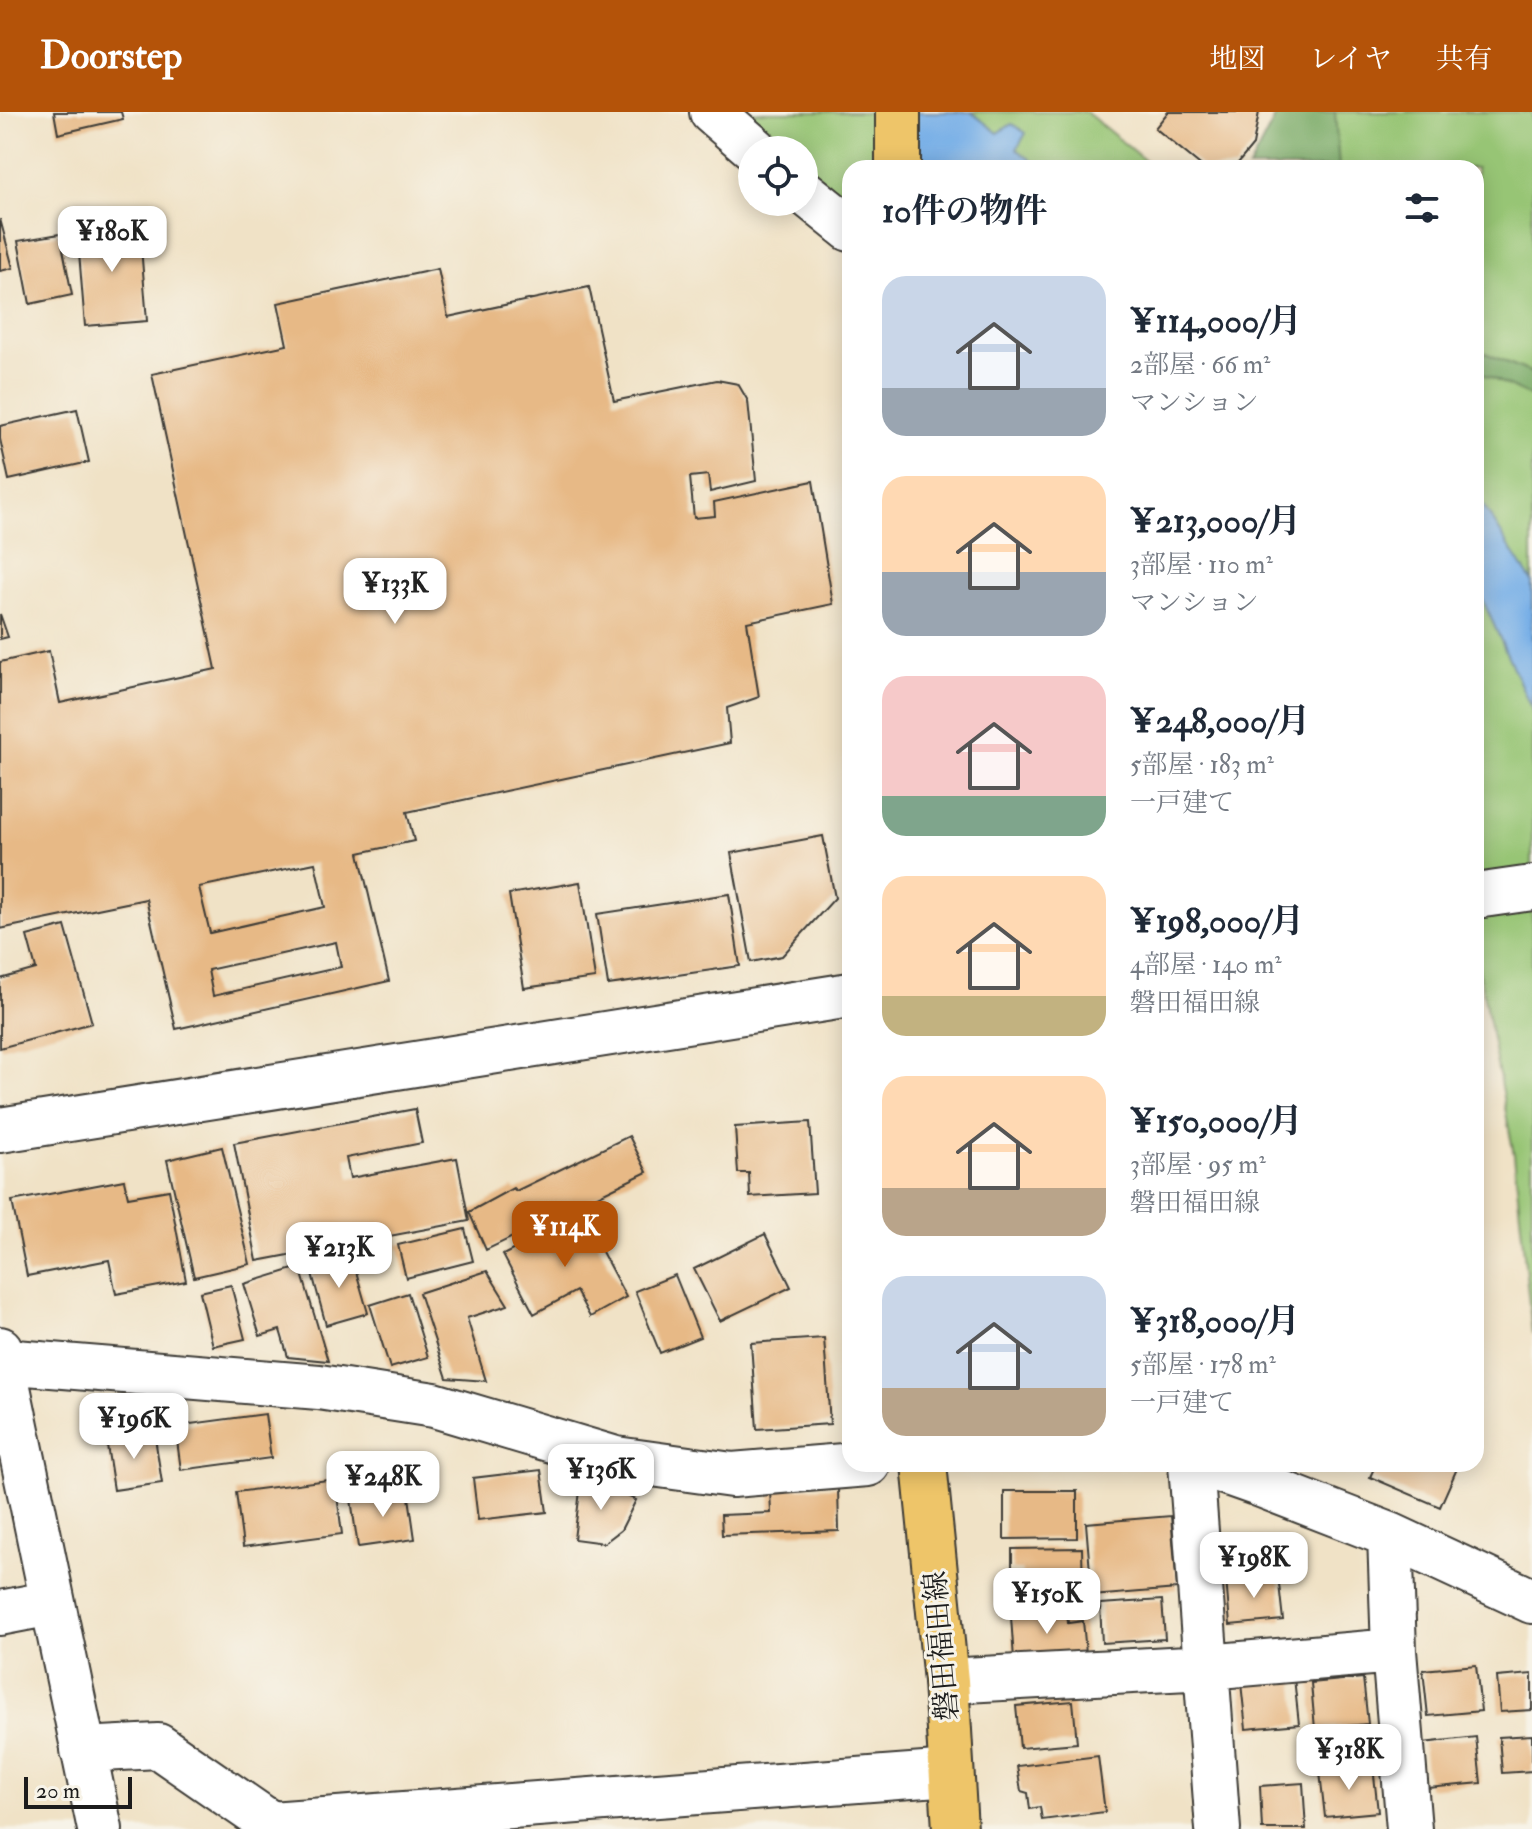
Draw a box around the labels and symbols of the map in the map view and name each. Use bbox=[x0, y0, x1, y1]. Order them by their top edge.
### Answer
pin: ¥180K bbox=[56, 206, 168, 274]
pin: ¥133K bbox=[339, 558, 451, 626]
pin: ¥114K bbox=[509, 1201, 621, 1269]
pin: ¥213K bbox=[283, 1222, 395, 1290]
pin: ¥196K bbox=[78, 1393, 190, 1461]
pin: ¥136K bbox=[545, 1444, 657, 1512]
pin: ¥248K bbox=[327, 1451, 439, 1519]
pin: ¥198K bbox=[1198, 1532, 1310, 1600]
pin: ¥150K bbox=[991, 1568, 1103, 1636]
street label: 磐田福田線 bbox=[917, 1570, 966, 1722]
pin: ¥318K bbox=[1293, 1724, 1405, 1792]
scale bar bbox=[24, 1773, 132, 1809]

